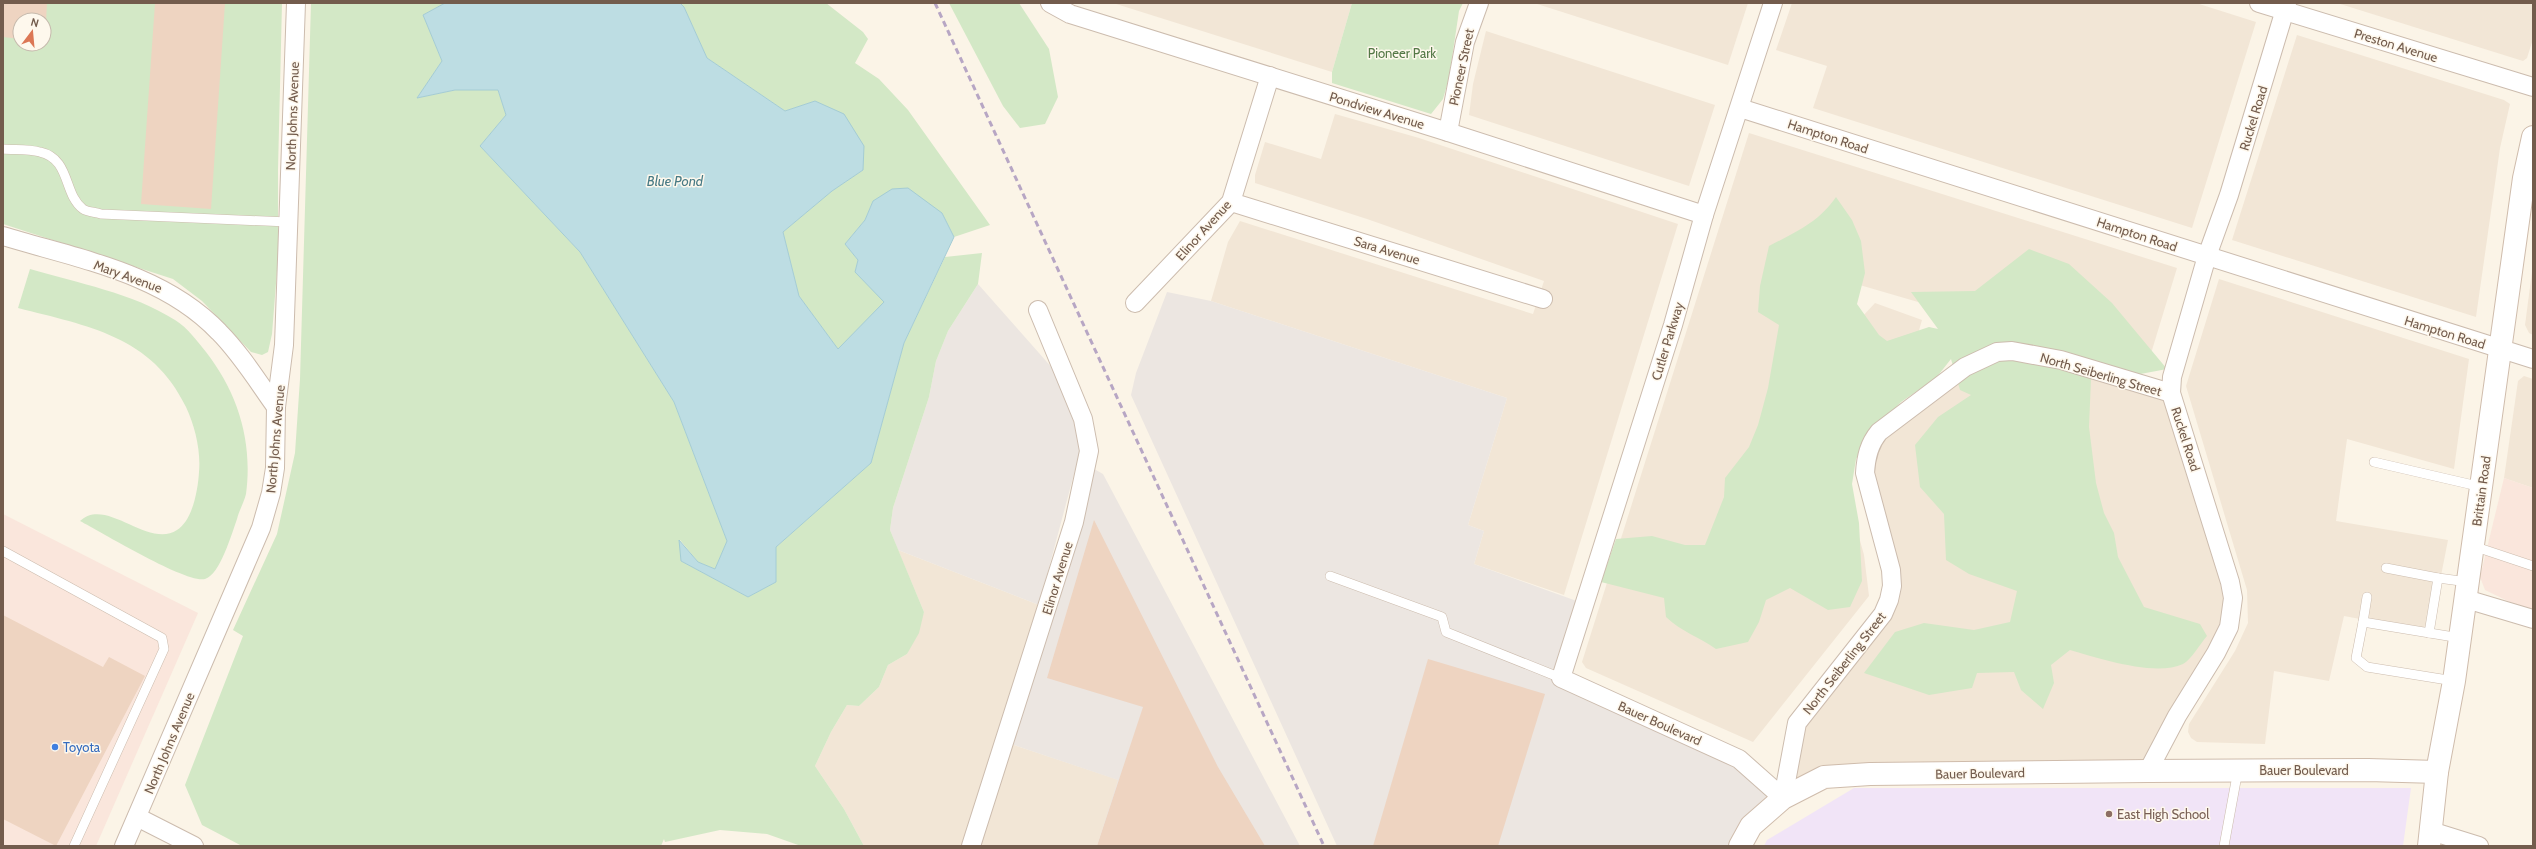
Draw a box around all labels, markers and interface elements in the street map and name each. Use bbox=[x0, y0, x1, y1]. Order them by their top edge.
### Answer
north arrow bbox=[12, 12, 52, 52]
text: N bbox=[29, 15, 40, 30]
street label: Preston Avenue bbox=[2352, 25, 2440, 65]
street label: Pioneer Street bbox=[1445, 26, 1477, 107]
park label: Pioneer Park bbox=[1368, 45, 1436, 61]
street label: North Johns Avenue bbox=[282, 61, 302, 171]
street label: Ruckel Road bbox=[2236, 84, 2270, 152]
street label: Pondview Avenue bbox=[1328, 88, 1427, 132]
street label: Hampton Road bbox=[1786, 115, 1870, 157]
water label: Blue Pond bbox=[647, 172, 704, 190]
street label: Elinor Avenue bbox=[1172, 196, 1235, 263]
street label: Hampton Road bbox=[2095, 213, 2179, 255]
street label: Sara Avenue bbox=[1352, 232, 1422, 268]
street label: Mary Avenue bbox=[92, 256, 165, 296]
street label: Cutler Parkway bbox=[1648, 299, 1687, 382]
street label: Hampton Road bbox=[2403, 312, 2487, 352]
street label: North Seiberling Street bbox=[2038, 349, 2164, 399]
street label: North Johns Avenue bbox=[262, 384, 288, 494]
street label: Ruckel Road bbox=[2168, 405, 2204, 473]
street label: Brittain Road bbox=[2468, 455, 2494, 527]
street label: Elinor Avenue bbox=[1038, 539, 1076, 617]
street label: North Seiberling Street bbox=[1799, 608, 1889, 717]
street label: North Johns Avenue bbox=[140, 690, 198, 796]
street label: Bauer Boulevard bbox=[1616, 697, 1704, 749]
place label: Toyota bbox=[63, 739, 101, 755]
marker: Toyota bbox=[50, 742, 60, 752]
street label: Bauer Boulevard bbox=[2259, 762, 2349, 778]
street label: Bauer Boulevard bbox=[1935, 764, 2025, 782]
place label: East High School bbox=[2117, 806, 2209, 822]
marker: East High School bbox=[2104, 809, 2114, 819]

